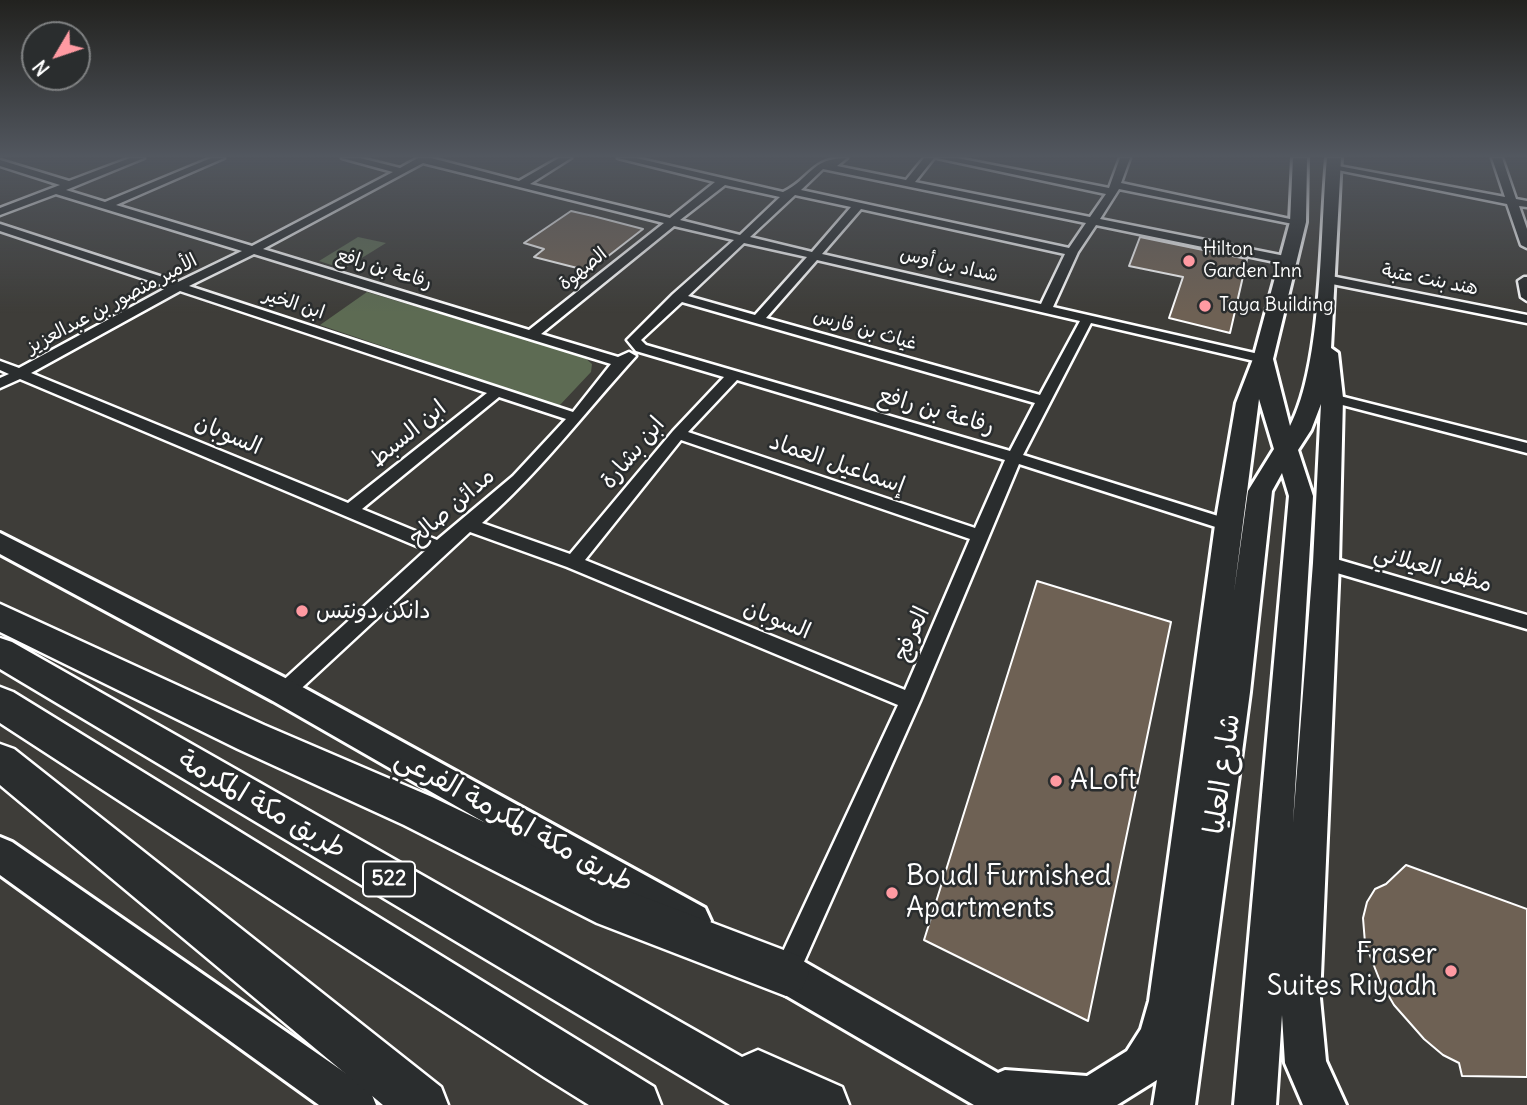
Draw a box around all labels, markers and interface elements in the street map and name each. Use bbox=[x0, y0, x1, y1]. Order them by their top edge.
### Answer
north arrow bbox=[21, 21, 91, 91]
text: N bbox=[28, 55, 55, 81]
place label: Hilton Garden Inn bbox=[1203, 239, 1302, 283]
street label: الصهوة bbox=[554, 243, 612, 295]
street label: شداد بن أوس bbox=[898, 243, 1000, 287]
street label: رفاعة بن رافع bbox=[333, 244, 435, 294]
street label: الأمير منصور بن عبدالعزيز bbox=[23, 249, 201, 359]
marker: Hilton Garden Inn bbox=[1181, 253, 1197, 269]
street label: هند بنت عتبة bbox=[1380, 259, 1480, 301]
street label: ابن الخير bbox=[260, 283, 328, 325]
place label: Taya Building bbox=[1219, 295, 1334, 317]
marker: Taya Building bbox=[1197, 298, 1213, 314]
street label: غياث بن فارس bbox=[811, 304, 919, 356]
street label: رفاعة بن رافع bbox=[875, 381, 997, 441]
street label: ابن السبط bbox=[364, 395, 452, 473]
street label: السوبان bbox=[190, 409, 266, 461]
street label: ابن بشارة bbox=[595, 411, 671, 495]
street label: إسماعيل العماد bbox=[766, 428, 908, 500]
street label: مدائن صالح bbox=[403, 462, 501, 552]
street label: مظفر العيلاني bbox=[1371, 539, 1495, 599]
street label: السوبان bbox=[739, 594, 815, 646]
place label: دانكن دونتس bbox=[316, 597, 431, 625]
marker: دانكن دونتس bbox=[294, 603, 310, 619]
street label: العرفج bbox=[888, 603, 936, 665]
street label: شارع العليا bbox=[1198, 711, 1248, 837]
street label: طريق مكة المكرمة الفرعي bbox=[389, 742, 639, 900]
street label: طريق مكة المكرمة bbox=[172, 743, 352, 867]
place label: ALoft bbox=[1070, 764, 1137, 798]
marker: ALoft bbox=[1048, 773, 1064, 789]
place label: Boudl Furnished Apartments bbox=[906, 860, 1111, 926]
road number: 522 bbox=[363, 862, 415, 896]
marker: Boudl Furnished Apartments bbox=[884, 885, 900, 901]
place label: Fraser Suites Riyadh bbox=[1267, 938, 1437, 1004]
marker: Fraser Suites Riyadh bbox=[1443, 963, 1459, 979]

